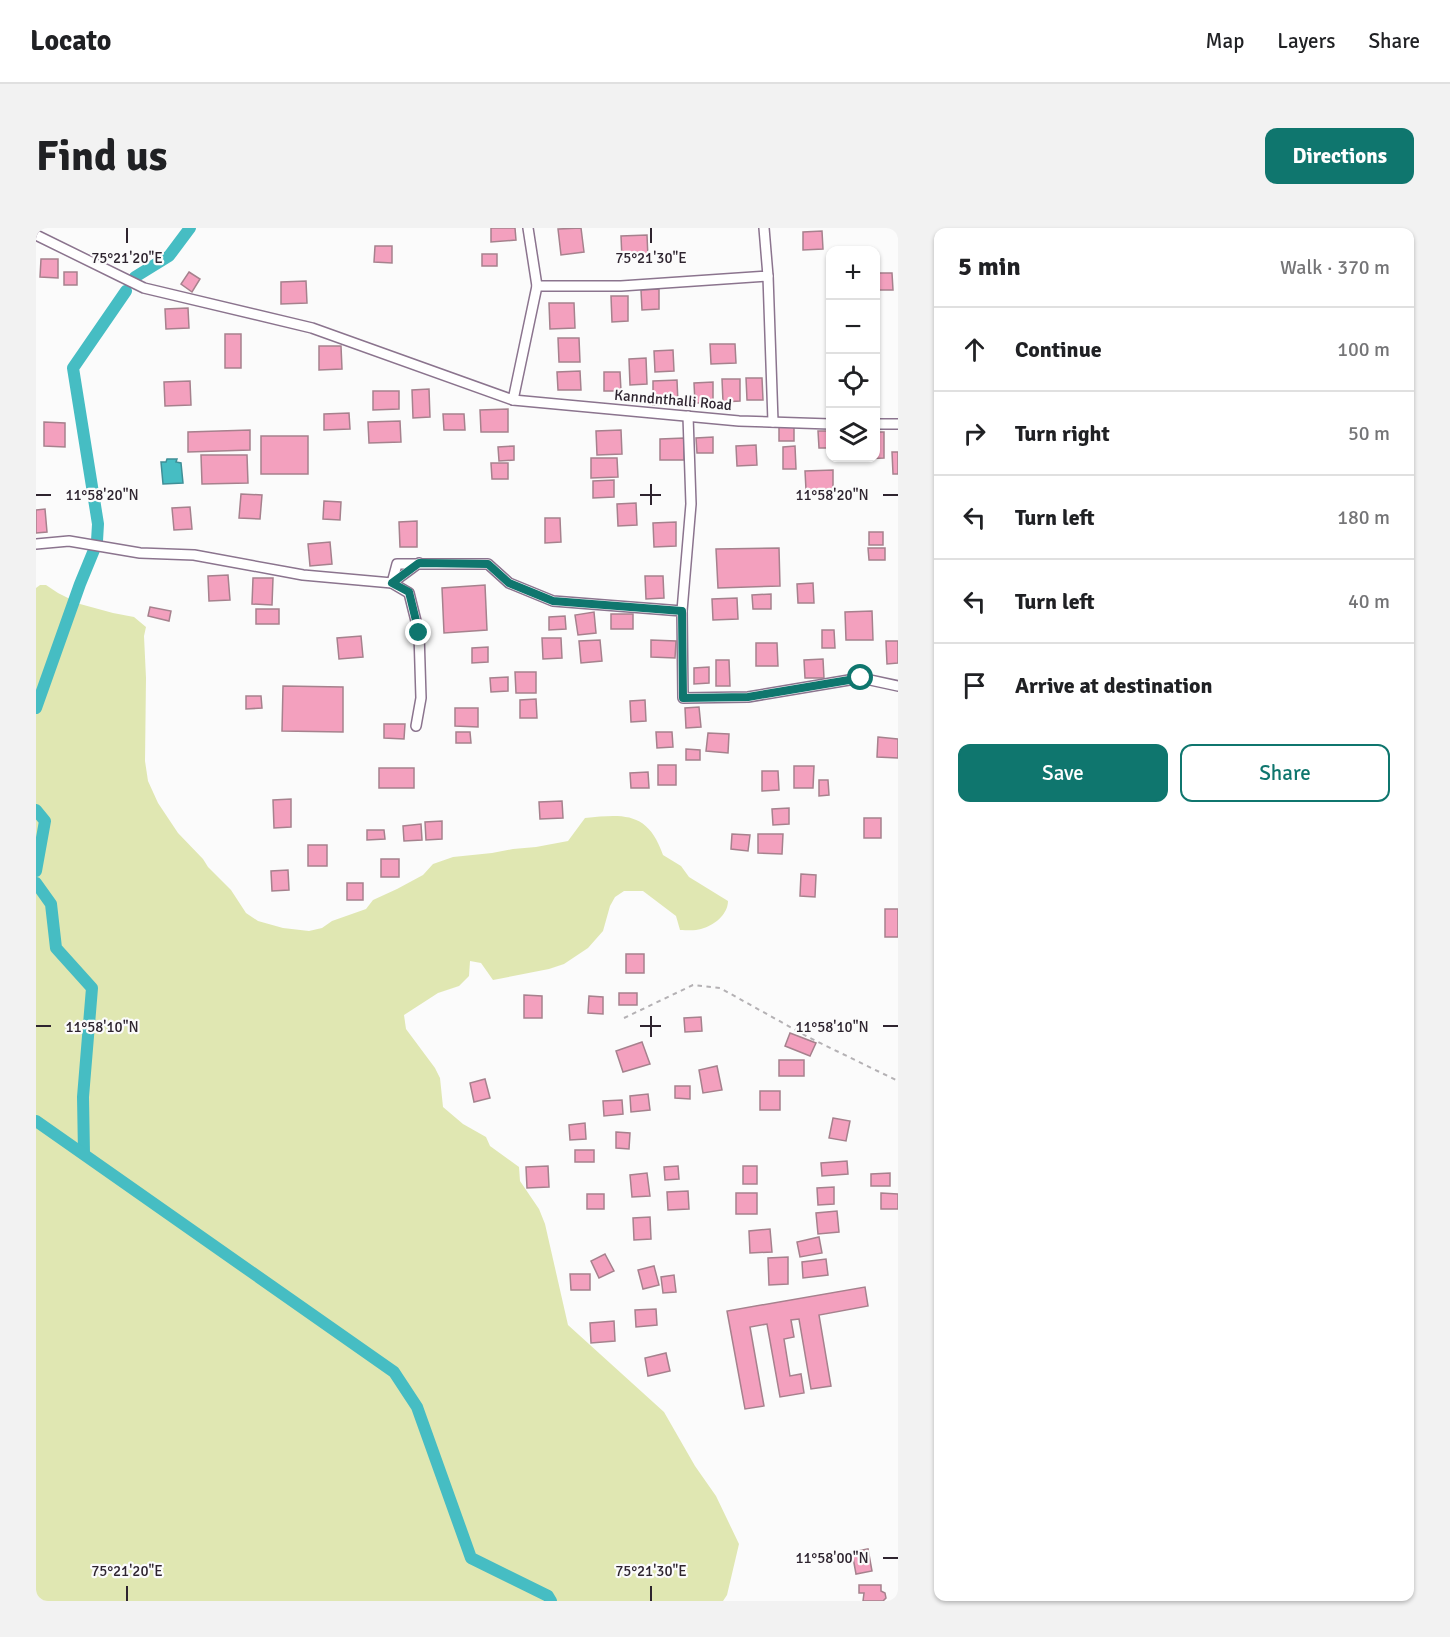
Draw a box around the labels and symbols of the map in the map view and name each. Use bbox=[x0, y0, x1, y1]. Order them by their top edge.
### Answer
text: 75°21'20"E bbox=[91, 249, 163, 267]
text: 75°21'30"E bbox=[615, 249, 687, 267]
street label: Kanndnthalli Road bbox=[613, 386, 733, 414]
text: 11°58'20"N bbox=[65, 486, 139, 504]
text: 11°58'20"N bbox=[795, 486, 869, 504]
route end bbox=[405, 619, 431, 645]
route start bbox=[847, 664, 873, 690]
text: 11°58'10"N bbox=[65, 1018, 139, 1036]
text: 11°58'10"N bbox=[795, 1018, 869, 1036]
text: 11°58'00"N bbox=[795, 1549, 869, 1567]
text: 75°21'20"E bbox=[91, 1562, 163, 1580]
text: 75°21'30"E bbox=[615, 1562, 687, 1580]

